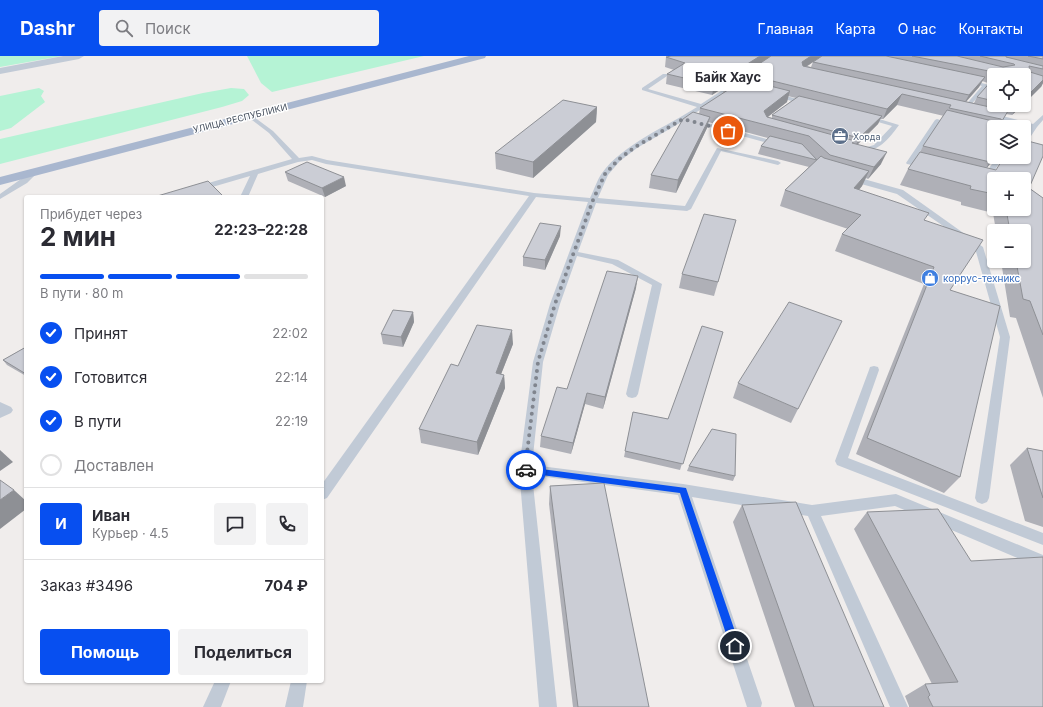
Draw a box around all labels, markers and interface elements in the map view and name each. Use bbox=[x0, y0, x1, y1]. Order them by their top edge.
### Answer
search box bbox=[99, 10, 379, 46]
text: Dashr bbox=[20, 17, 75, 40]
icon: search bbox=[113, 17, 135, 39]
text: Поиск bbox=[145, 19, 191, 38]
text: Главная bbox=[758, 20, 813, 37]
text: Карта bbox=[835, 20, 876, 37]
text: О нас bbox=[898, 20, 936, 37]
text: Контакты bbox=[958, 20, 1023, 37]
callout: Байк Хаус bbox=[683, 63, 773, 91]
map controls bbox=[987, 68, 1031, 268]
button: locate bbox=[987, 68, 1031, 112]
text: Байк Хаус bbox=[695, 69, 761, 85]
street label: УЛИЦА РЕСПУБЛИКИ bbox=[192, 101, 288, 135]
pin bbox=[711, 114, 745, 148]
icon: bag bbox=[717, 120, 739, 142]
button: layers bbox=[987, 120, 1031, 164]
office icon: Хорда bbox=[830, 126, 850, 146]
place label: Хорда bbox=[853, 131, 881, 142]
button: + bbox=[987, 172, 1031, 216]
text: Прибудет через bbox=[40, 206, 142, 222]
text: 22:23–22:28 bbox=[214, 220, 308, 239]
text: 2 мин bbox=[40, 221, 116, 252]
button: − bbox=[987, 224, 1031, 268]
shop icon: коррус-техникс bbox=[920, 268, 940, 288]
place label: коррус-техникс bbox=[943, 272, 1021, 284]
text: В пути · 80 m bbox=[40, 285, 123, 301]
icon: check bbox=[40, 322, 62, 344]
text: Принят bbox=[74, 324, 127, 343]
text: 22:02 bbox=[272, 325, 308, 341]
icon: check bbox=[40, 366, 62, 388]
text: Готовится bbox=[74, 368, 147, 387]
text: 22:14 bbox=[275, 369, 308, 385]
icon: check bbox=[40, 410, 62, 432]
text: В пути bbox=[74, 412, 121, 431]
text: 22:19 bbox=[275, 413, 308, 429]
courier bbox=[506, 450, 546, 490]
text: Доставлен bbox=[74, 456, 154, 475]
icon: car bbox=[515, 459, 537, 481]
button: chat bbox=[214, 503, 256, 545]
button: phone bbox=[266, 503, 308, 545]
text: Иван bbox=[92, 506, 130, 525]
text: И bbox=[55, 514, 67, 533]
text: Курьер · 4.5 bbox=[92, 525, 169, 541]
text: Заказ #3496 bbox=[40, 576, 133, 595]
text: 704 ₽ bbox=[265, 576, 308, 595]
button: Помощь bbox=[40, 629, 170, 675]
button: Поделиться bbox=[178, 629, 308, 675]
pin bbox=[718, 629, 752, 663]
icon: home bbox=[724, 635, 746, 657]

